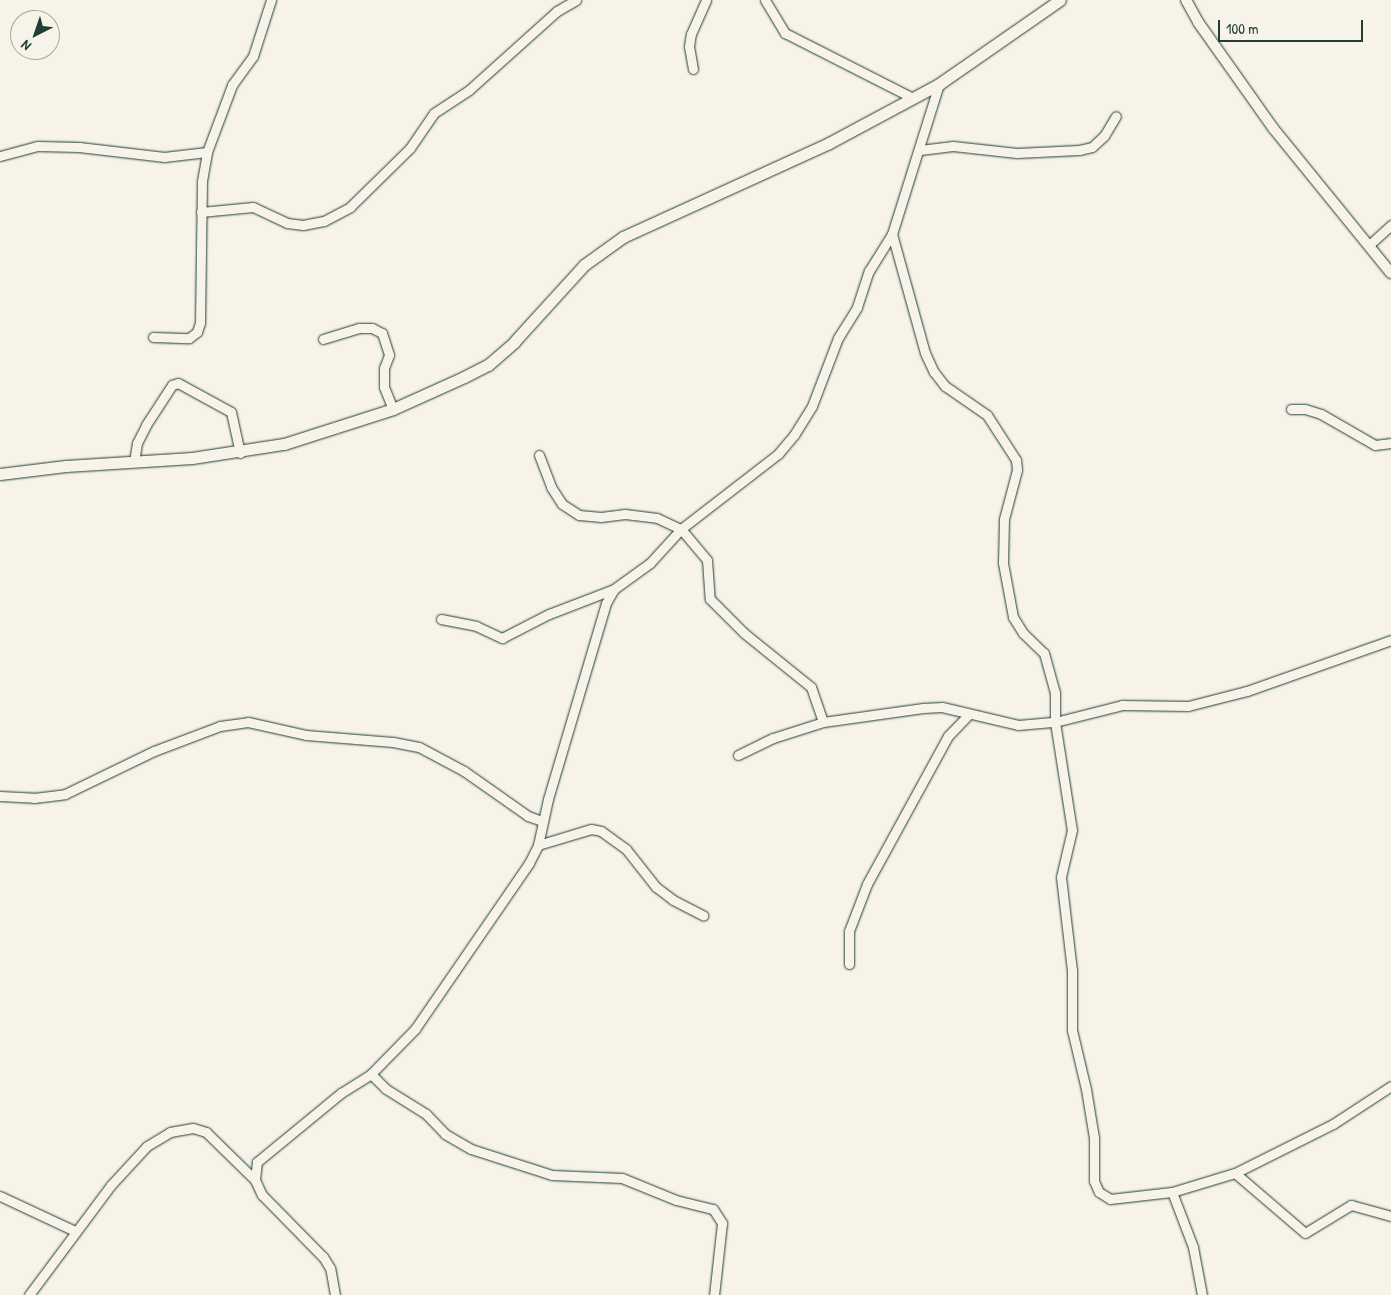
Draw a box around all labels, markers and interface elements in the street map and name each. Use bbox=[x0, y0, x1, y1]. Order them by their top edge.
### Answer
north arrow bbox=[10, 10, 60, 60]
scale bar bbox=[1221, 10, 1366, 42]
text: 100 m bbox=[1226, 18, 1259, 39]
text: N bbox=[16, 36, 35, 56]

